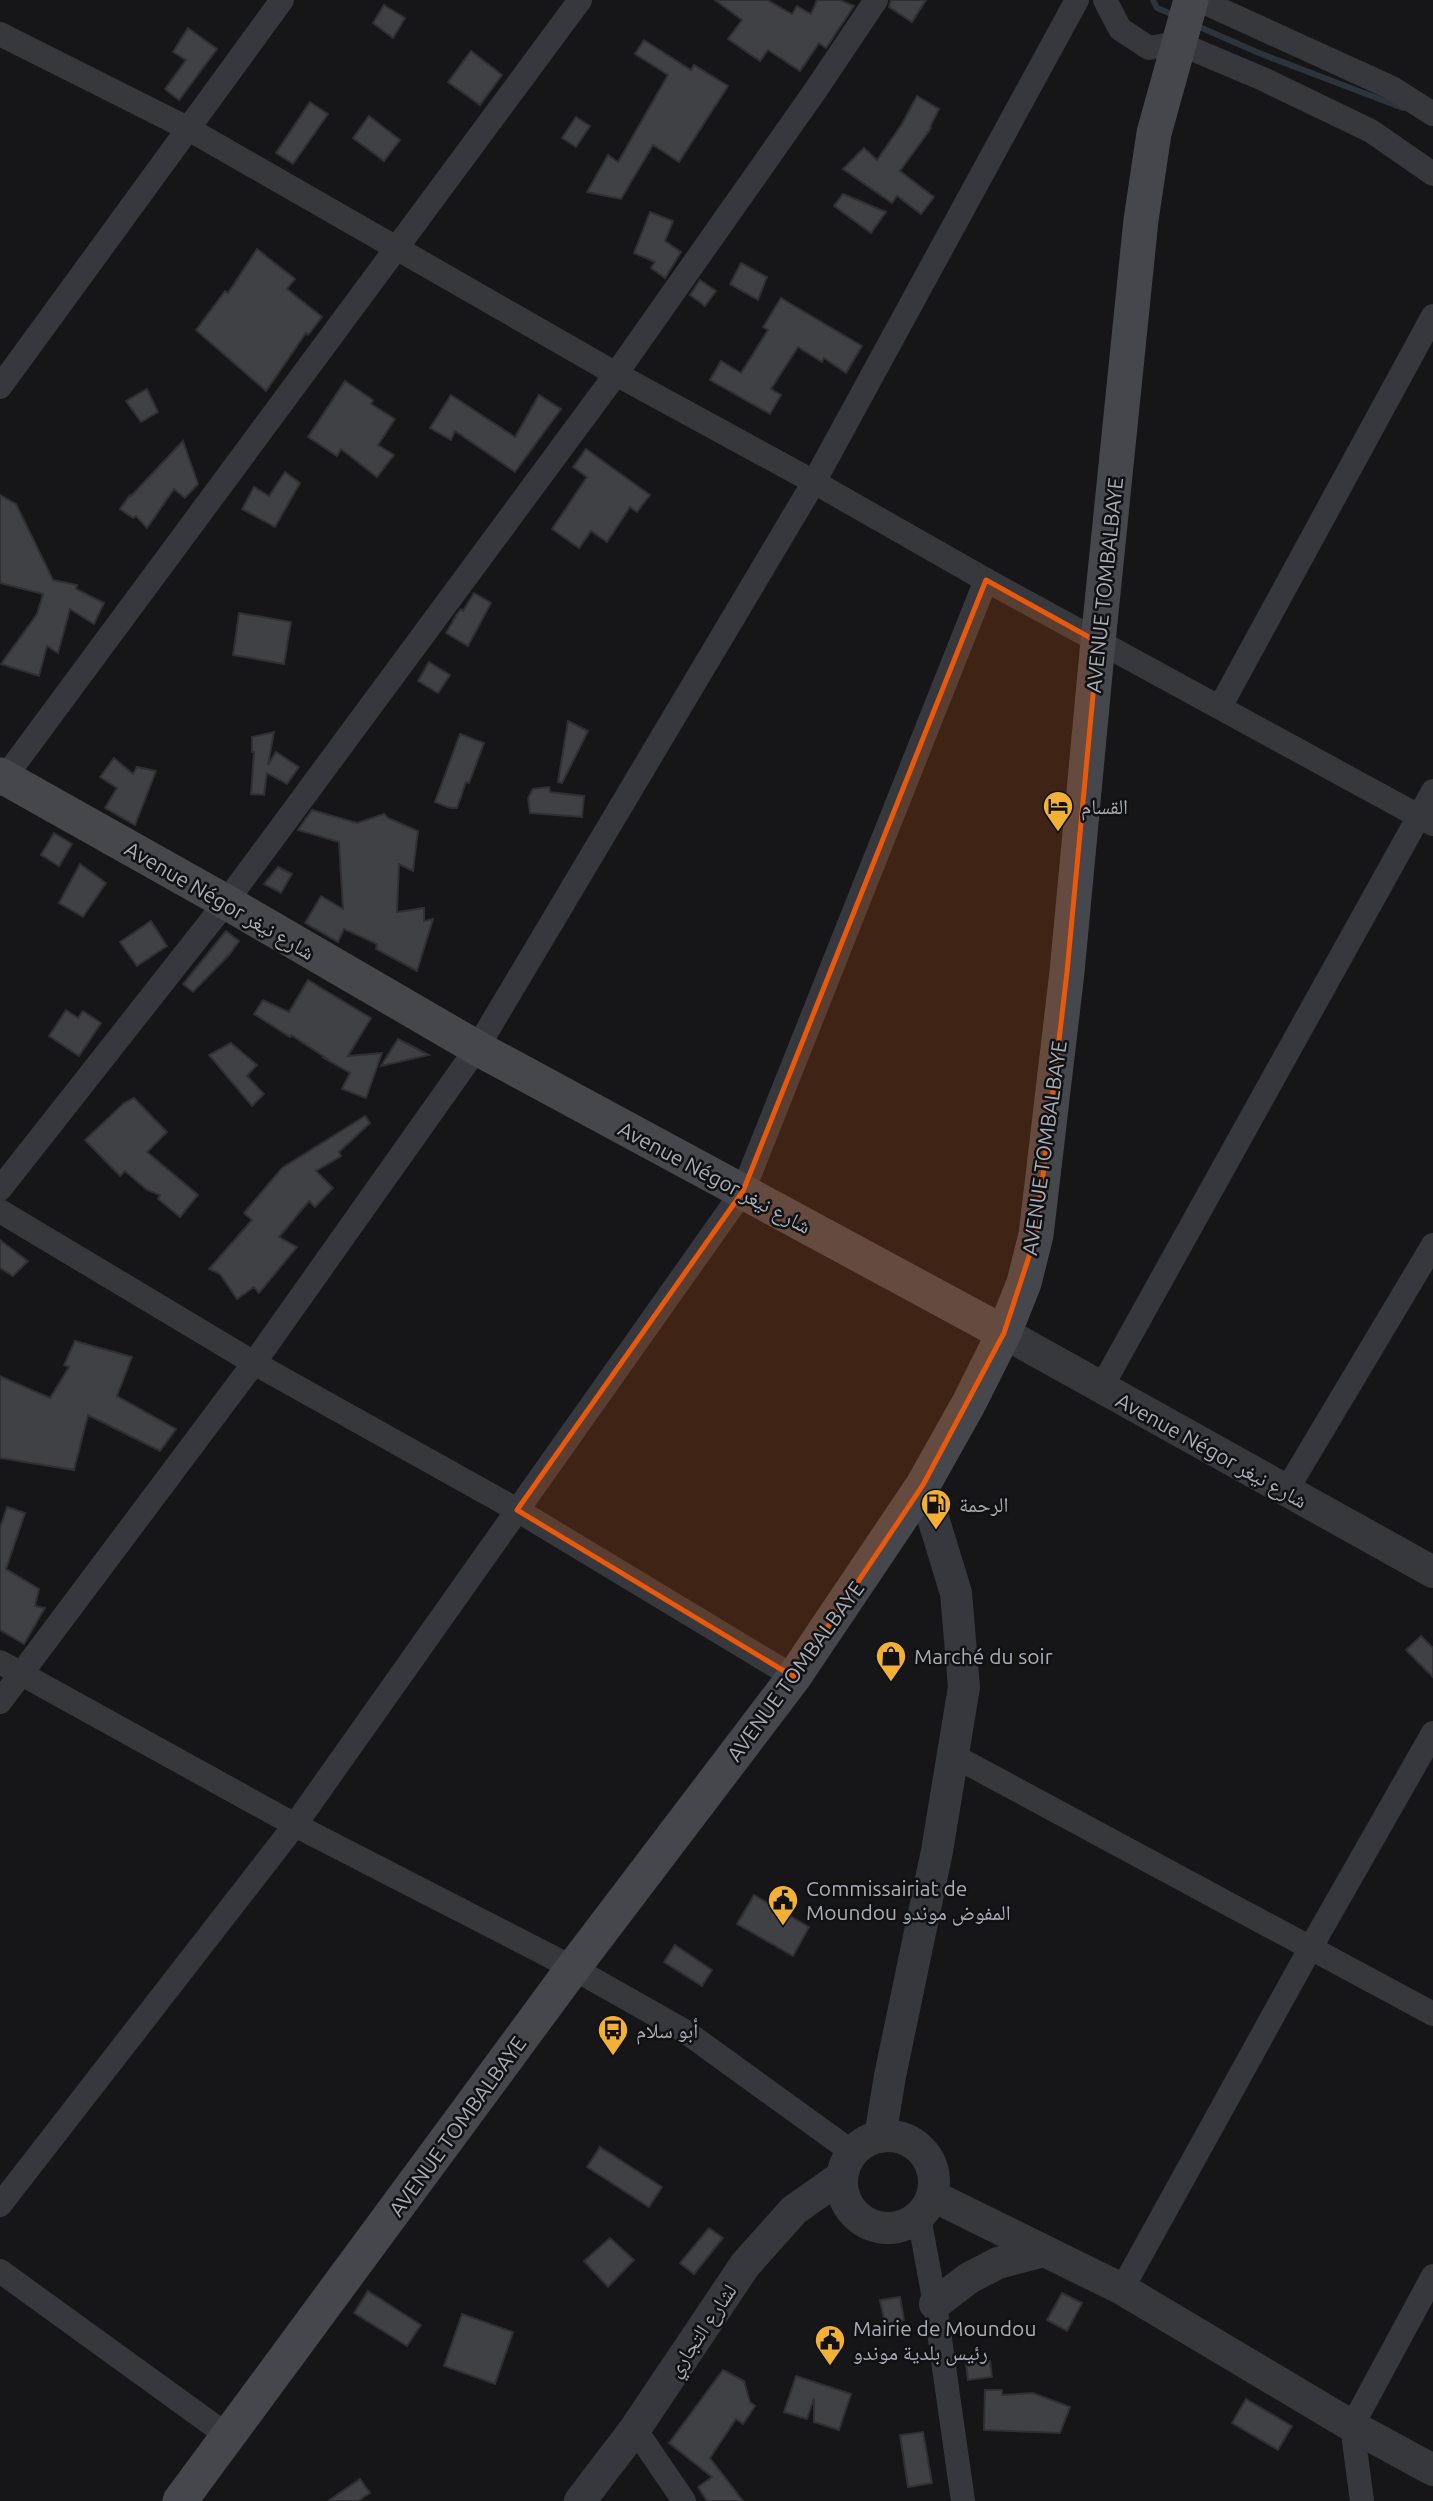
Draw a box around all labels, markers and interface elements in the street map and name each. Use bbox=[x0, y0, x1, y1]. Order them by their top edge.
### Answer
street label: AVENUE TOMBALBAYE bbox=[1081, 476, 1127, 694]
hotel icon: القسام bbox=[1041, 789, 1075, 833]
place label: القسام bbox=[1081, 794, 1128, 821]
street label: Avenue Négor شارع نيغر bbox=[120, 836, 319, 966]
street label: AVENUE TOMBALBAYE bbox=[1017, 1039, 1071, 1257]
street label: Avenue Négor شارع نيغر bbox=[614, 1116, 815, 1240]
street label: Avenue Négor شارع نيغر bbox=[1111, 1388, 1312, 1514]
fuel station icon: الرحمة bbox=[919, 1487, 953, 1531]
place label: الرحمة bbox=[959, 1492, 1008, 1516]
street label: AVENUE TOMBALBAYE bbox=[722, 1576, 868, 1766]
shop icon: Marché du soir bbox=[874, 1639, 908, 1683]
place label: Marché du soir bbox=[914, 1644, 1053, 1668]
place label: Commissairiat de Moundou المفوض موندو bbox=[806, 1876, 1011, 1926]
public building icon: Commissairiat de Moundou المفوض موندو bbox=[766, 1883, 800, 1927]
bus stop icon: أبو سلام bbox=[596, 2013, 630, 2057]
place label: أبو سلام bbox=[636, 2018, 698, 2045]
street label: AVENUE TOMBALBAYE bbox=[384, 2031, 530, 2221]
street label: لشارع التجاري bbox=[661, 2279, 745, 2384]
place label: Mairie de Moundou رئيس بلدية موندو bbox=[853, 2316, 1036, 2366]
public building icon: Mairie de Moundou رئيس بلدية موندو bbox=[813, 2323, 847, 2367]

